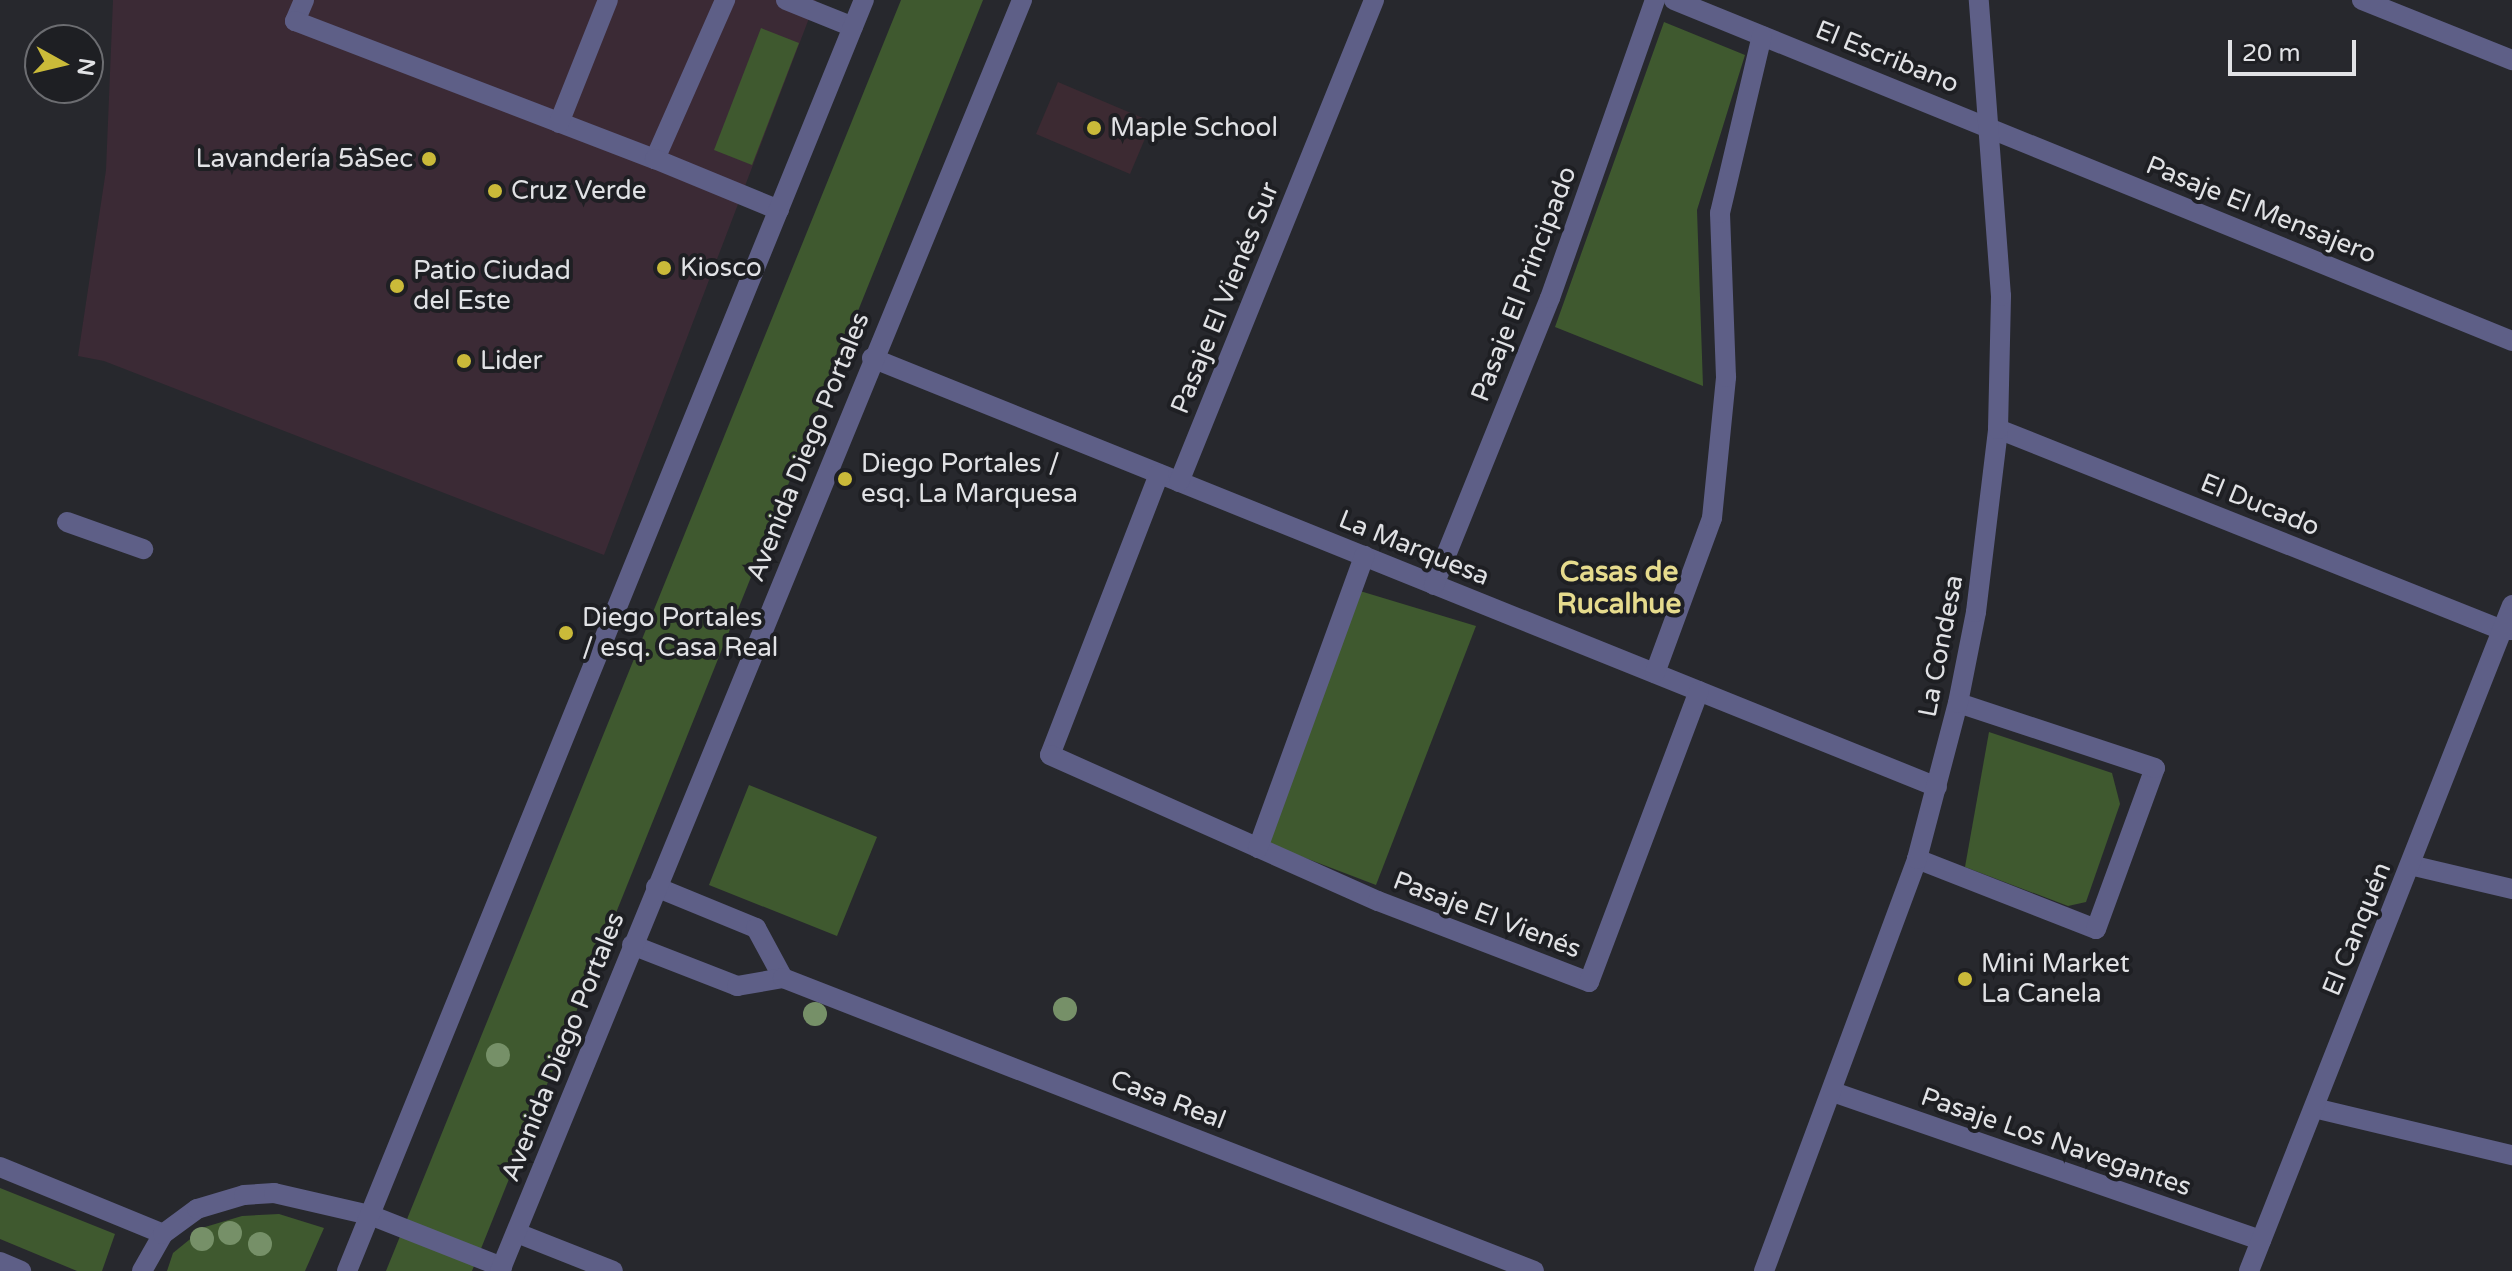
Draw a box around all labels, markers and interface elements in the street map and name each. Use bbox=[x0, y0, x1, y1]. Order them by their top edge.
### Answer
street label: El Escribano bbox=[1811, 14, 1963, 100]
north arrow bbox=[24, 24, 104, 104]
scale bar bbox=[2232, 24, 2360, 74]
text: 20 m bbox=[2242, 39, 2300, 68]
text: N bbox=[72, 56, 100, 78]
place label: Maple School bbox=[1110, 112, 1278, 144]
marker: Maple School bbox=[1085, 119, 1103, 137]
place label: Lavandería 5àSec bbox=[196, 143, 413, 175]
marker: Lavandería 5àSec bbox=[420, 150, 438, 168]
street label: Pasaje El Mensajero bbox=[2141, 150, 2381, 270]
street label: Pasaje El Principado bbox=[1465, 162, 1583, 406]
place label: Cruz Verde bbox=[511, 175, 646, 207]
street label: Pasaje El Vienés Sur bbox=[1164, 178, 1286, 418]
marker: Cruz Verde bbox=[486, 182, 504, 200]
place label: Kiosco bbox=[680, 252, 762, 284]
place label: Patio Ciudad del Este bbox=[413, 255, 571, 316]
marker: Kiosco bbox=[655, 259, 673, 277]
marker: Patio Ciudad del Este bbox=[388, 277, 406, 295]
street label: Avenida Diego Portales bbox=[740, 308, 876, 586]
place label: Lider bbox=[480, 345, 543, 377]
marker: Lider bbox=[455, 352, 473, 370]
place label: Diego Portales / esq. La Marquesa bbox=[861, 448, 1078, 510]
street label: El Ducado bbox=[2196, 467, 2324, 543]
marker: Diego Portales / esq. La Marquesa bbox=[836, 470, 854, 488]
street label: La Marquesa bbox=[1334, 504, 1494, 592]
district label: Casas de Rucalhue bbox=[1557, 555, 1681, 621]
street label: La Condesa bbox=[1912, 572, 1970, 720]
place label: Diego Portales / esq. Casa Real bbox=[582, 602, 778, 664]
marker: Diego Portales / esq. Casa Real bbox=[557, 624, 575, 642]
street label: El Canquén bbox=[2316, 858, 2398, 1000]
street label: Pasaje El Vienés bbox=[1389, 865, 1585, 965]
street label: Avenida Diego Portales bbox=[495, 908, 631, 1186]
place label: Mini Market La Canela bbox=[1981, 948, 2130, 1010]
marker: Mini Market La Canela bbox=[1956, 970, 1974, 988]
street label: Casa Real bbox=[1106, 1064, 1230, 1136]
street label: Pasaje Los Navegantes bbox=[1917, 1081, 2195, 1203]

